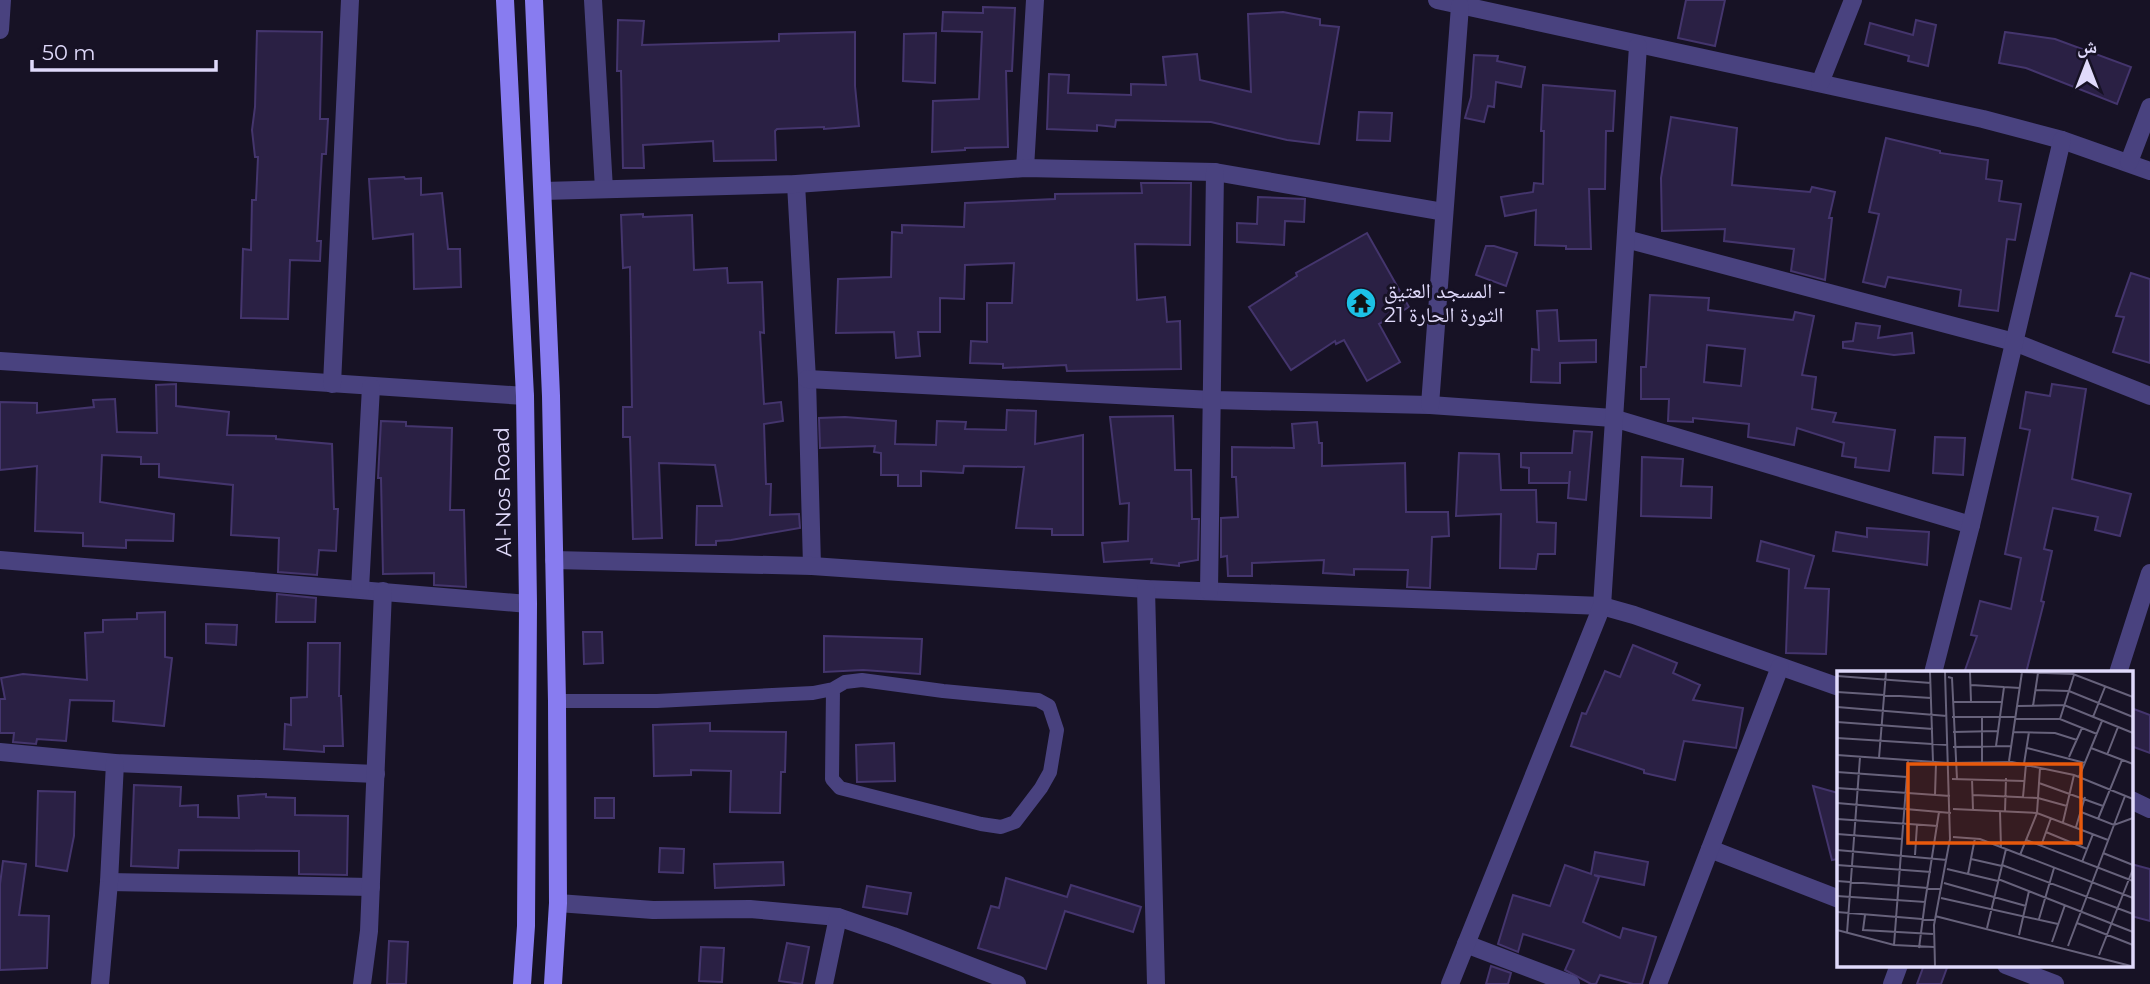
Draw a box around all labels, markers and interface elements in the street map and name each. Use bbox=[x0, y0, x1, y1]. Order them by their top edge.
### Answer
scale bar bbox=[32, 28, 215, 72]
north arrow bbox=[2052, 28, 2122, 98]
text: ش bbox=[2077, 35, 2097, 58]
text: 50 m bbox=[42, 40, 96, 65]
place label: المسجد العتيق - الثورة الحارة 21 bbox=[1384, 278, 1506, 327]
temple icon: المسجد العتيق - الثورة الحارة 21 bbox=[1344, 286, 1378, 320]
street label: Al-Nos Road bbox=[489, 427, 516, 557]
inset map bbox=[1837, 671, 2132, 967]

